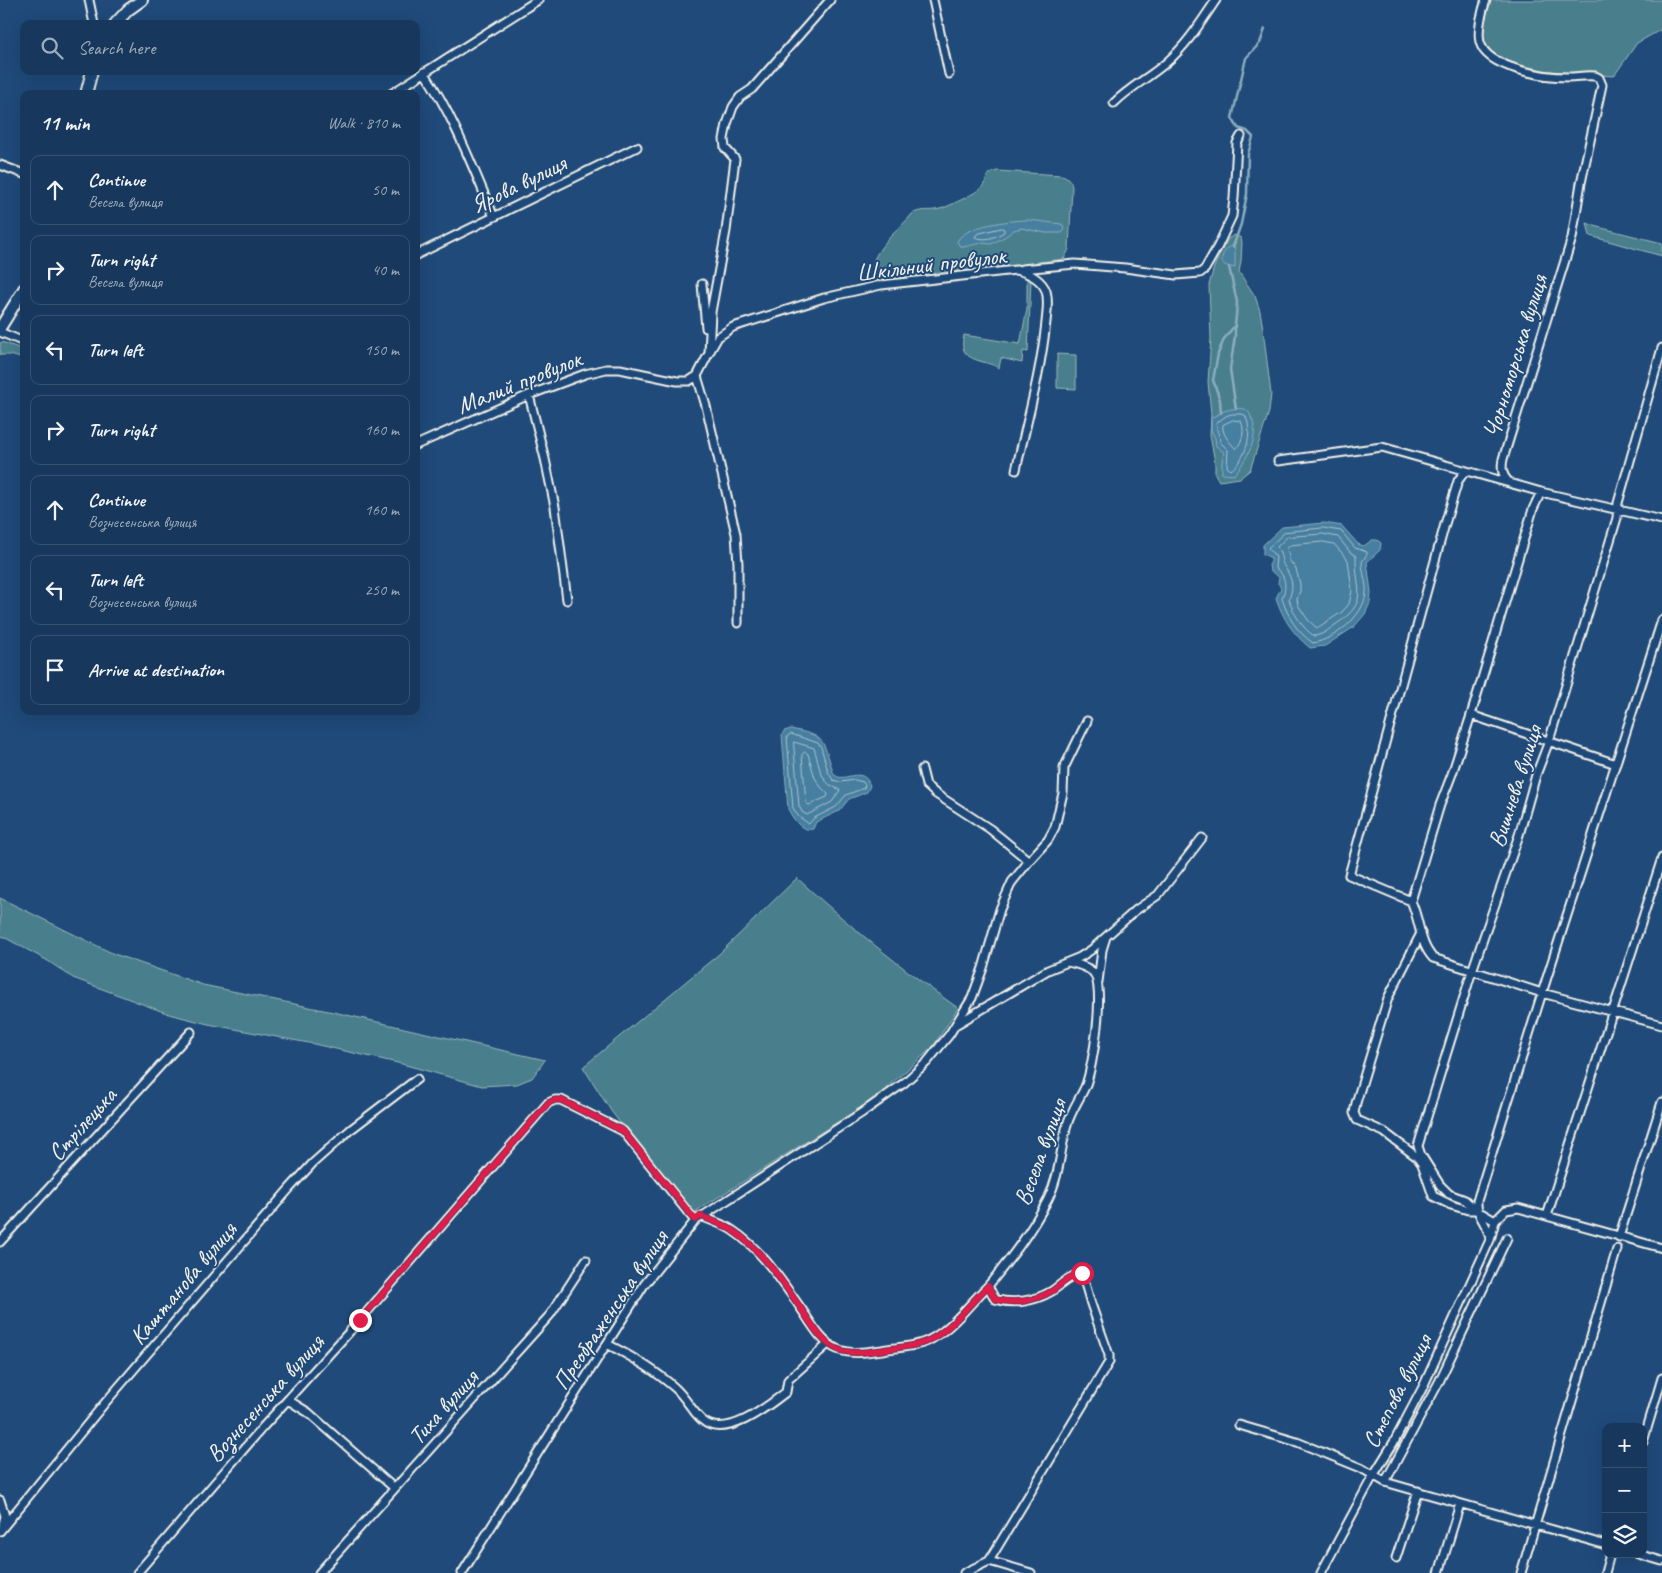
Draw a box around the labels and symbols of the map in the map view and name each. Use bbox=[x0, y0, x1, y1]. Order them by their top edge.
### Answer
street label: Ярова вулиця bbox=[465, 147, 572, 220]
street label: Шкільний провулок bbox=[855, 240, 1010, 288]
street label: Чорноморська вулиця bbox=[1476, 269, 1554, 441]
street label: Малий провулок bbox=[452, 343, 588, 421]
street label: Вишнева вулиця bbox=[1481, 720, 1549, 851]
street label: Стрілецька bbox=[41, 1080, 124, 1167]
street label: Весела вулиця bbox=[1007, 1093, 1074, 1209]
street label: Каштанова вулиця bbox=[123, 1214, 244, 1351]
street label: Преображенська вулиця bbox=[546, 1223, 675, 1395]
route start bbox=[1071, 1262, 1094, 1285]
route end bbox=[349, 1309, 372, 1332]
street label: Вознесенська вулиця bbox=[199, 1327, 332, 1469]
street label: Степова вулиця bbox=[1356, 1327, 1439, 1453]
street label: Тиха вулиця bbox=[402, 1362, 485, 1451]

